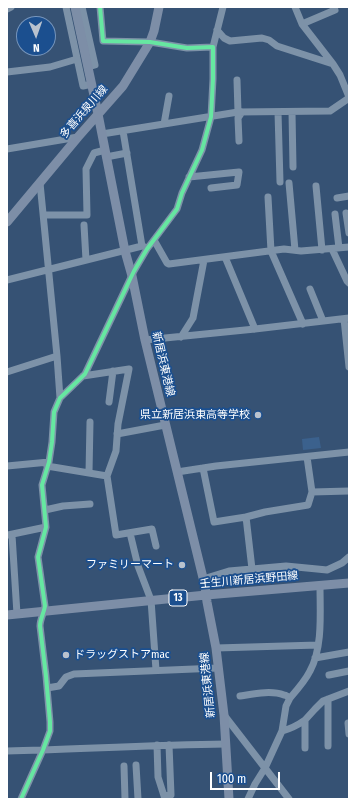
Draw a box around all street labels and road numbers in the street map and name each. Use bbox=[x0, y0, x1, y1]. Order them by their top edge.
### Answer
street label: 多喜浜泉川線 bbox=[57, 83, 111, 141]
street label: 新居浜東港線 bbox=[149, 330, 177, 398]
street label: 壬生川新居浜野田線 bbox=[199, 569, 299, 591]
road number: 13 bbox=[169, 590, 187, 606]
street label: 新居浜東港線 bbox=[198, 651, 218, 719]

